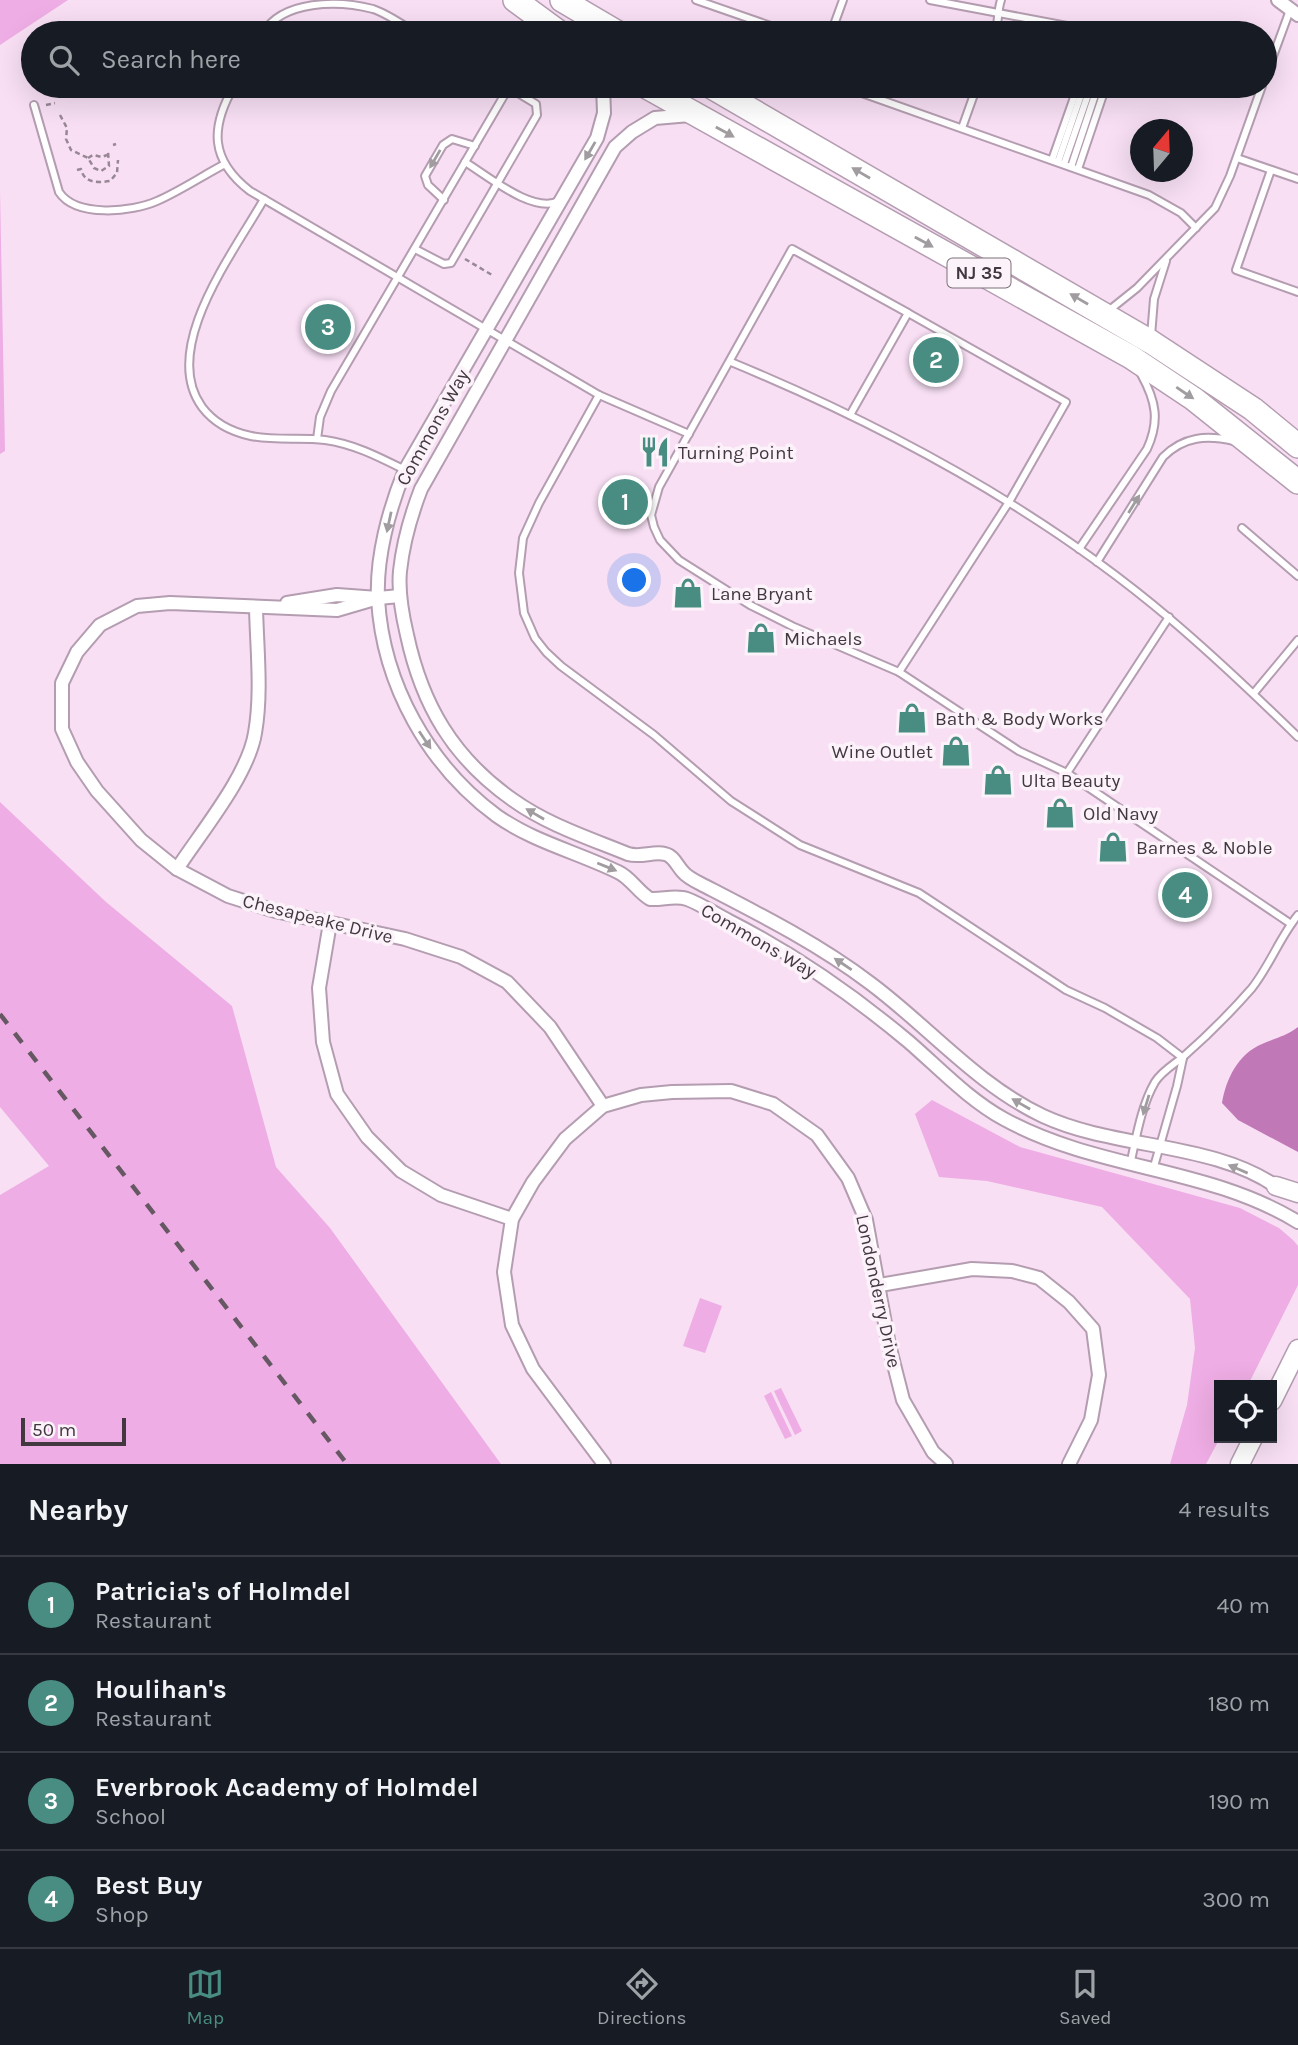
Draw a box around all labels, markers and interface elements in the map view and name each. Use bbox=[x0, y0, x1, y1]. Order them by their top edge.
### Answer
search box bbox=[21, 21, 1277, 98]
icon: search bbox=[45, 41, 83, 79]
text: Search here bbox=[101, 44, 241, 75]
north arrow bbox=[1130, 119, 1193, 182]
one-way arrow bbox=[716, 126, 735, 138]
one-way arrow bbox=[584, 141, 596, 161]
one-way arrow bbox=[428, 149, 441, 168]
one-way arrow bbox=[851, 167, 870, 179]
one-way arrow bbox=[915, 236, 934, 248]
road number: NJ 35 bbox=[948, 258, 1010, 288]
one-way arrow bbox=[1069, 293, 1088, 305]
pin: 3 bbox=[305, 301, 351, 353]
pin: 2 bbox=[913, 334, 959, 386]
street label: Commons Way bbox=[392, 365, 474, 489]
one-way arrow bbox=[1176, 386, 1194, 400]
restaurant icon: Turning Point bbox=[638, 435, 672, 469]
place label: Turning Point bbox=[678, 442, 794, 464]
pin: 1 bbox=[602, 476, 648, 528]
one-way arrow bbox=[1127, 495, 1140, 514]
one-way arrow bbox=[383, 511, 394, 533]
your location bbox=[617, 563, 651, 597]
shop icon: Lane Bryant bbox=[671, 576, 705, 610]
place label: Lane Bryant bbox=[711, 583, 813, 605]
shop icon: Michaels bbox=[744, 621, 778, 655]
place label: Michaels bbox=[784, 628, 863, 650]
shop icon: Bath & Body Works bbox=[895, 701, 929, 735]
place label: Bath & Body Works bbox=[935, 708, 1103, 730]
one-way arrow bbox=[418, 730, 431, 750]
shop icon: Wine Outlet bbox=[939, 734, 973, 768]
place label: Wine Outlet bbox=[831, 741, 933, 763]
shop icon: Ulta Beauty bbox=[981, 763, 1015, 797]
place label: Ulta Beauty bbox=[1021, 770, 1121, 792]
shop icon: Old Navy bbox=[1043, 796, 1077, 830]
place label: Old Navy bbox=[1083, 803, 1158, 825]
one-way arrow bbox=[526, 808, 545, 820]
shop icon: Barnes & Noble bbox=[1096, 830, 1130, 864]
place label: Barnes & Noble bbox=[1136, 837, 1272, 859]
one-way arrow bbox=[596, 862, 617, 873]
pin: 4 bbox=[1162, 869, 1208, 921]
street label: Chesapeake Drive bbox=[240, 890, 395, 948]
street label: Commons Way bbox=[697, 899, 820, 983]
one-way arrow bbox=[834, 957, 852, 971]
one-way arrow bbox=[1140, 1095, 1151, 1116]
one-way arrow bbox=[1012, 1098, 1031, 1110]
one-way arrow bbox=[1228, 1163, 1249, 1174]
street label: Londonderry Drive bbox=[851, 1212, 905, 1370]
map controls bbox=[1214, 1380, 1277, 1443]
button: locate bbox=[1214, 1380, 1277, 1443]
scale bar bbox=[21, 1415, 126, 1447]
text: 50 m bbox=[32, 1419, 76, 1441]
text: Nearby bbox=[28, 1492, 128, 1528]
text: 4 results bbox=[1178, 1496, 1270, 1523]
text: Patricia's of Holmdel bbox=[95, 1576, 351, 1607]
text: 1 bbox=[47, 1592, 55, 1619]
text: 40 m bbox=[1217, 1592, 1270, 1619]
text: Restaurant bbox=[95, 1607, 212, 1634]
text: Houlihan's bbox=[95, 1674, 227, 1705]
text: 2 bbox=[44, 1690, 58, 1717]
text: 180 m bbox=[1208, 1690, 1270, 1717]
text: Restaurant bbox=[95, 1705, 212, 1732]
text: Everbrook Academy of Holmdel bbox=[95, 1772, 479, 1803]
text: 3 bbox=[44, 1788, 58, 1815]
text: 190 m bbox=[1208, 1788, 1270, 1815]
text: School bbox=[95, 1803, 166, 1830]
text: Best Buy bbox=[95, 1870, 202, 1901]
text: 4 bbox=[44, 1886, 58, 1913]
text: 300 m bbox=[1202, 1886, 1270, 1913]
text: Shop bbox=[95, 1901, 149, 1928]
tab: Map bbox=[186, 1965, 224, 2029]
tab: Directions bbox=[597, 1965, 686, 2029]
tab: Saved bbox=[1059, 1965, 1112, 2029]

